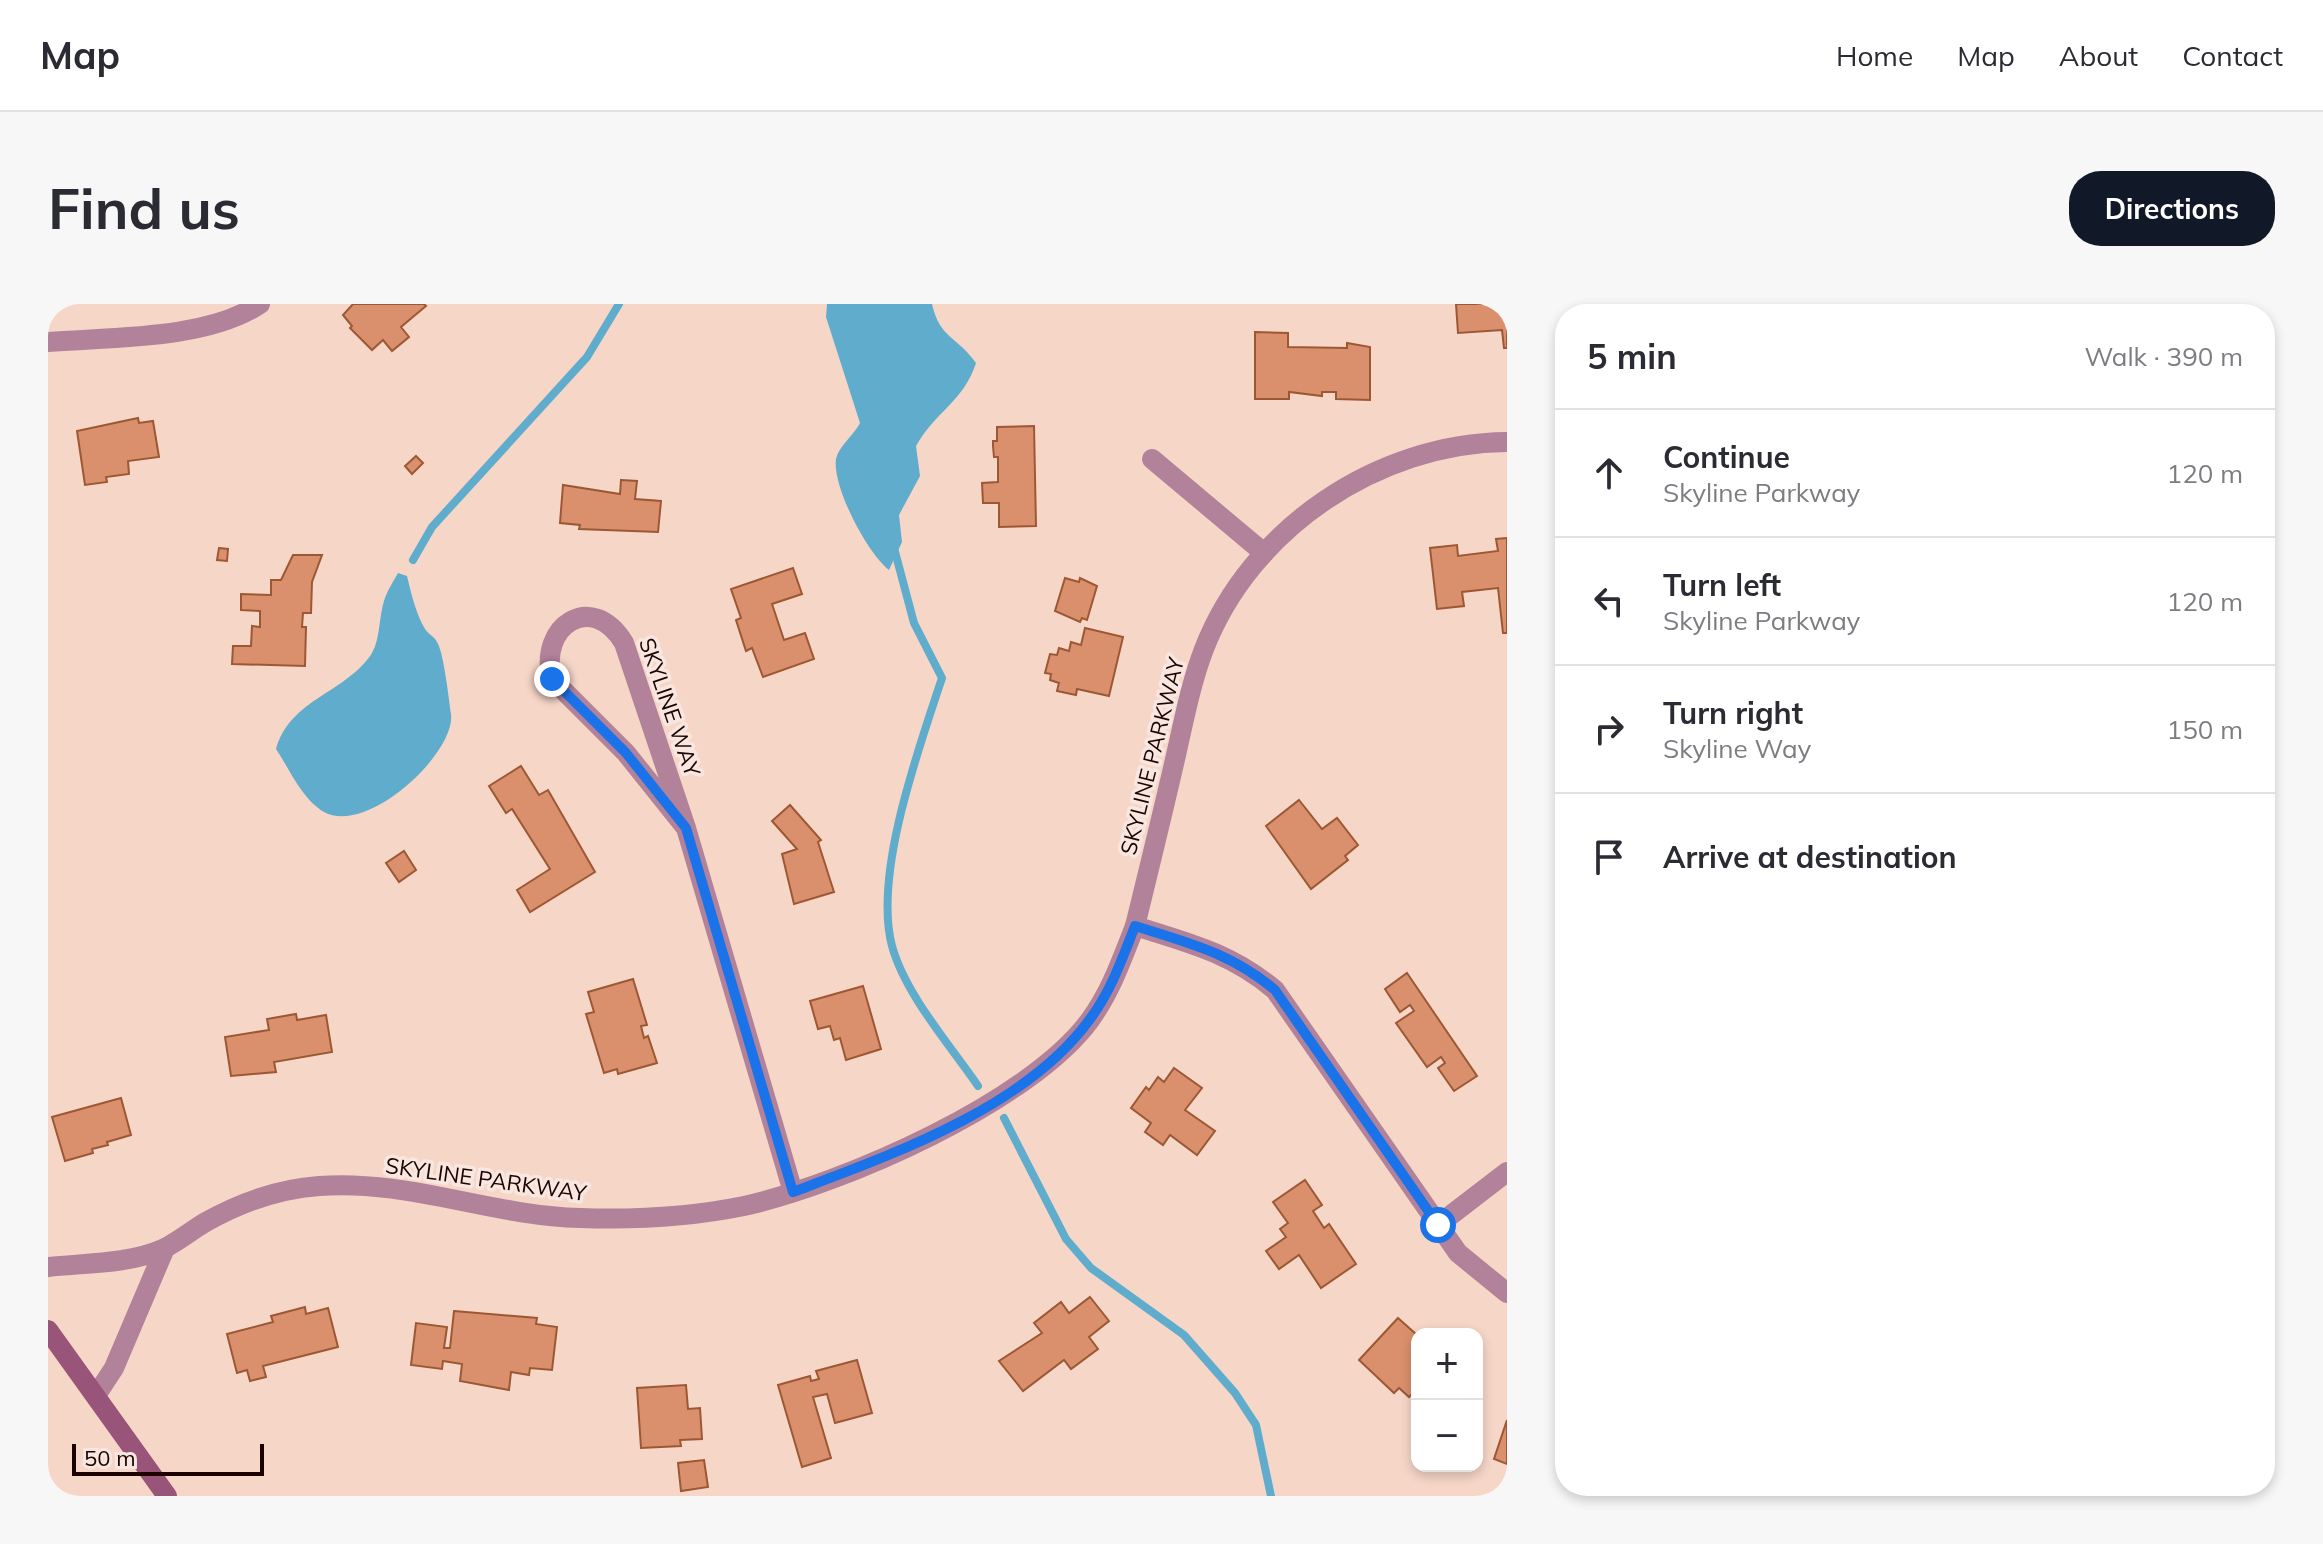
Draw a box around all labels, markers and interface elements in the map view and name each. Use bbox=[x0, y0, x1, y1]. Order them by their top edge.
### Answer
text: Map bbox=[40, 31, 120, 79]
text: Home bbox=[1836, 38, 1913, 73]
text: Map bbox=[1957, 38, 2015, 73]
text: About bbox=[2059, 38, 2138, 73]
text: Contact bbox=[2182, 38, 2283, 73]
button: Directions bbox=[2069, 171, 2275, 246]
text: Find us bbox=[48, 173, 240, 243]
text: 5 min bbox=[1587, 335, 1677, 378]
text: Walk · 390 m bbox=[2084, 340, 2243, 373]
text: Continue bbox=[1663, 438, 1790, 476]
icon: ahead bbox=[1587, 451, 1631, 495]
text: 120 m bbox=[2167, 457, 2243, 490]
text: Skyline Parkway bbox=[1663, 476, 1860, 509]
text: Turn left bbox=[1663, 566, 1781, 604]
icon: left bbox=[1587, 579, 1631, 623]
text: 120 m bbox=[2167, 585, 2243, 618]
text: Skyline Parkway bbox=[1663, 604, 1860, 637]
street label: SKYLINE WAY bbox=[633, 634, 707, 781]
street label: SKYLINE PARKWAY bbox=[1114, 654, 1190, 858]
route end bbox=[534, 661, 570, 697]
text: Turn right bbox=[1663, 694, 1803, 732]
icon: right bbox=[1587, 707, 1631, 751]
text: 150 m bbox=[2167, 713, 2243, 746]
text: Skyline Way bbox=[1663, 732, 1811, 765]
icon: arrive bbox=[1587, 835, 1631, 879]
text: Arrive at destination bbox=[1663, 838, 1957, 876]
street label: SKYLINE PARKWAY bbox=[384, 1151, 589, 1207]
route start bbox=[1420, 1207, 1456, 1243]
map controls bbox=[1411, 1328, 1483, 1472]
button: + bbox=[1411, 1328, 1483, 1400]
button: − bbox=[1411, 1400, 1483, 1472]
scale bar bbox=[72, 1440, 264, 1476]
text: 50 m bbox=[84, 1444, 135, 1472]

